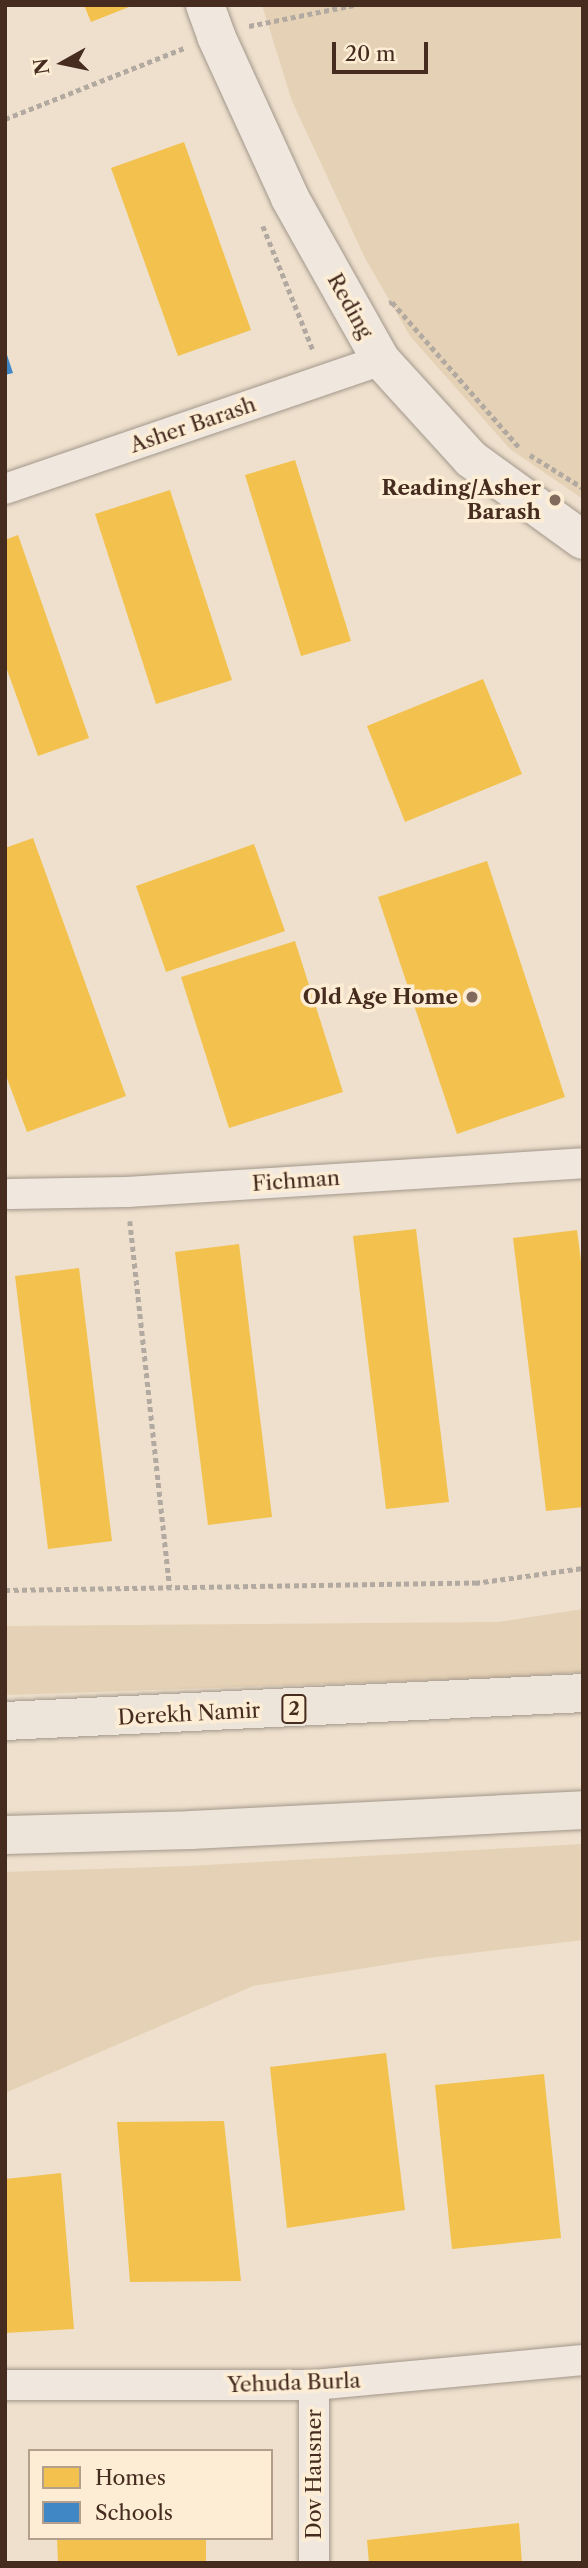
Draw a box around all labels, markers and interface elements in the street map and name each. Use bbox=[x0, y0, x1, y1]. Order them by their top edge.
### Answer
north arrow bbox=[28, 28, 98, 98]
scale bar bbox=[336, 28, 432, 72]
text: 20 m bbox=[345, 41, 396, 66]
text: N bbox=[29, 56, 54, 76]
street label: Reding bbox=[322, 269, 378, 343]
street label: Asher Barash bbox=[127, 392, 259, 458]
place label: Reading/Asher Barash bbox=[382, 475, 541, 525]
marker: Reading/Asher Barash bbox=[547, 492, 563, 508]
place label: Old Age Home bbox=[302, 984, 458, 1010]
marker: Old Age Home bbox=[464, 989, 480, 1005]
street label: Fichman bbox=[251, 1165, 341, 1197]
road number: 2 bbox=[280, 1694, 308, 1724]
street label: Derekh Namir bbox=[117, 1698, 261, 1730]
street label: Yehuda Burla bbox=[227, 2368, 361, 2398]
street label: Dov Hausner bbox=[301, 2409, 327, 2539]
legend bbox=[28, 2449, 273, 2540]
text: Homes bbox=[95, 2465, 166, 2490]
text: Schools bbox=[95, 2500, 173, 2525]

